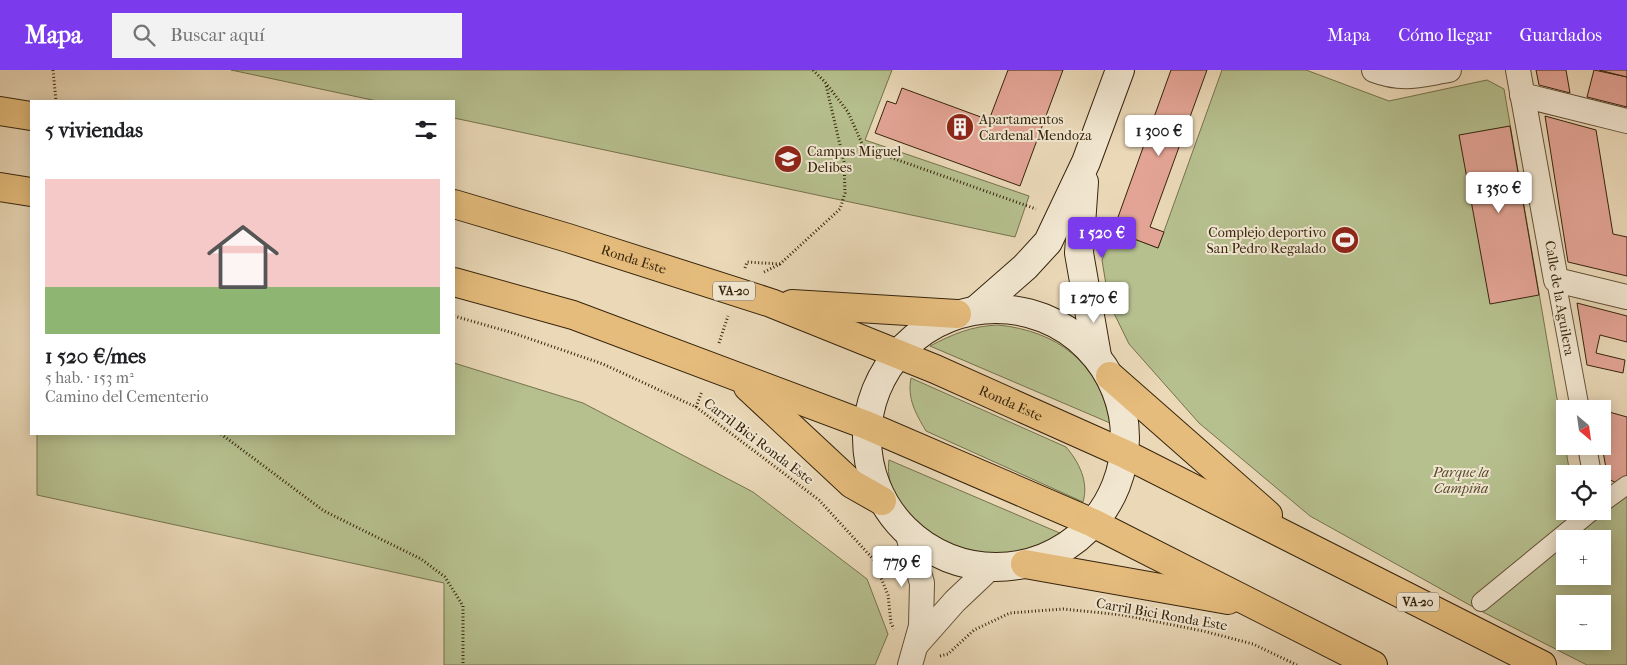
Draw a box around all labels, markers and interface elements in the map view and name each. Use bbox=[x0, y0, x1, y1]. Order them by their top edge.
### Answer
search box bbox=[112, 13, 462, 58]
text: Mapa bbox=[25, 21, 82, 49]
icon: search bbox=[130, 21, 158, 49]
text: Buscar aquí bbox=[170, 24, 265, 46]
text: Mapa bbox=[1327, 25, 1370, 46]
text: Cómo llegar bbox=[1398, 25, 1492, 46]
text: Guardados bbox=[1520, 25, 1602, 46]
place label: Apartamentos Cardenal Mendoza bbox=[978, 111, 1092, 144]
building icon: Apartamentos Cardenal Mendoza bbox=[945, 112, 975, 142]
pin: 1 300 € bbox=[1113, 114, 1205, 157]
icon: filters bbox=[412, 116, 440, 144]
text: 5 viviendas bbox=[45, 118, 143, 142]
text: 1 300 € bbox=[1136, 121, 1182, 140]
place label: Campus Miguel Delibes bbox=[807, 143, 901, 176]
school or university icon: Campus Miguel Delibes bbox=[773, 144, 803, 174]
pin: 1 350 € bbox=[1453, 172, 1545, 214]
text: 1 350 € bbox=[1477, 178, 1521, 197]
icon: home bbox=[198, 212, 288, 302]
pin: 1 520 € bbox=[1056, 216, 1148, 259]
text: 1 520 € bbox=[1079, 223, 1125, 242]
place label: Complejo deportivo San Pedro Regalado bbox=[1207, 224, 1326, 257]
sports icon: Complejo deportivo San Pedro Regalado bbox=[1330, 225, 1360, 255]
street label: Calle de la Aguilera bbox=[1541, 239, 1578, 357]
street label: Ronda Este bbox=[599, 241, 669, 278]
road number: VA-20 bbox=[713, 282, 755, 300]
pin: 1 270 € bbox=[1048, 282, 1140, 324]
text: 1 270 € bbox=[1071, 288, 1117, 307]
text: 1 520 €/mes bbox=[45, 344, 146, 368]
text: 5 hab. · 153 m² bbox=[45, 368, 134, 387]
street label: Ronda Este bbox=[976, 382, 1045, 425]
text: Camino del Cementerio bbox=[45, 387, 209, 406]
street label: Carril Bici Ronda Este bbox=[700, 395, 817, 488]
north arrow bbox=[1556, 400, 1611, 455]
map controls bbox=[1556, 400, 1611, 650]
park label: Parque la Campiña bbox=[1432, 464, 1489, 497]
button: locate bbox=[1556, 465, 1611, 520]
button: + bbox=[1556, 530, 1611, 585]
pin: 779 € bbox=[867, 546, 937, 588]
text: 779 € bbox=[884, 552, 920, 571]
road number: VA-20 bbox=[1397, 592, 1439, 612]
street label: Carril Bici Ronda Este bbox=[1095, 595, 1229, 634]
button: − bbox=[1556, 595, 1611, 650]

